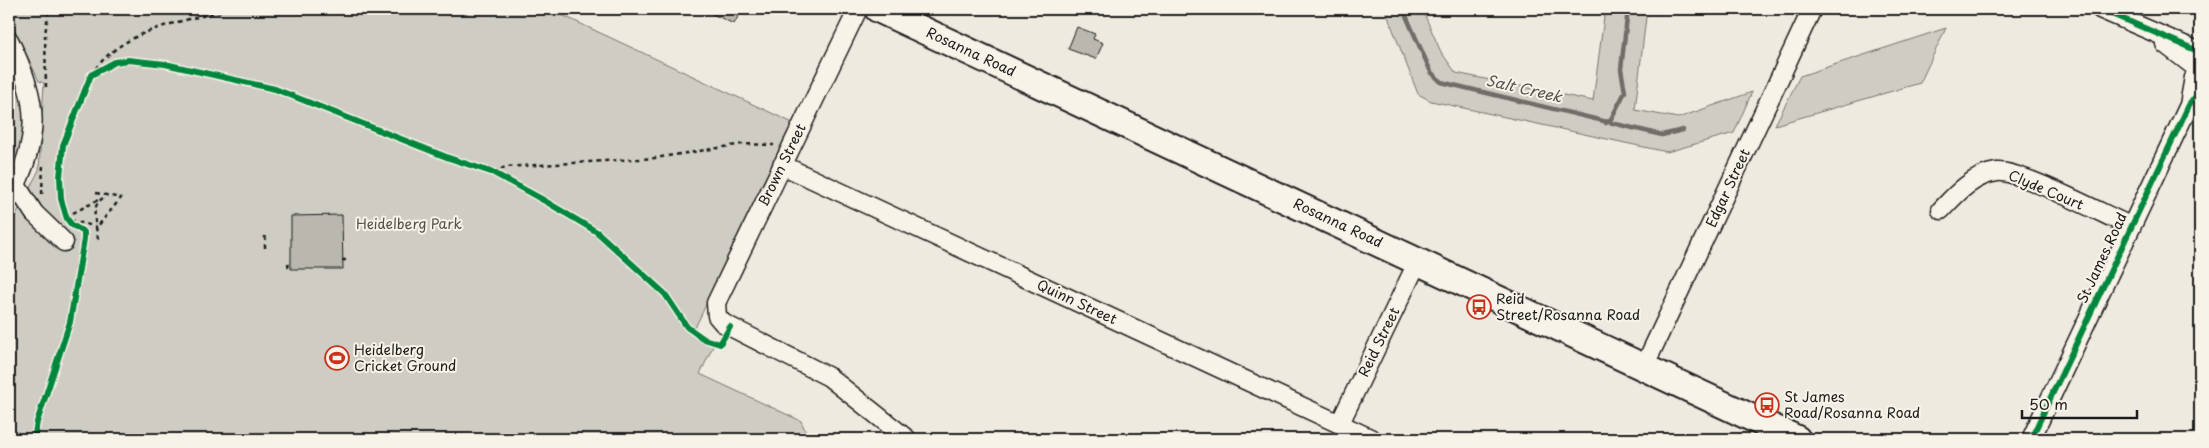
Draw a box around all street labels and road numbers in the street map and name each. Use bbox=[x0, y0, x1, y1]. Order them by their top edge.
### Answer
street label: Rosanna Road bbox=[923, 22, 1019, 81]
street label: Brown Street bbox=[752, 120, 811, 210]
street label: Edgar Street bbox=[1700, 145, 1755, 231]
street label: Clyde Court bbox=[2005, 164, 2087, 215]
street label: Rosanna Road bbox=[1290, 193, 1386, 252]
street label: St James Road bbox=[2071, 209, 2132, 307]
street label: Quinn Street bbox=[1034, 274, 1121, 329]
street label: Reid Street bbox=[1353, 303, 1405, 380]

